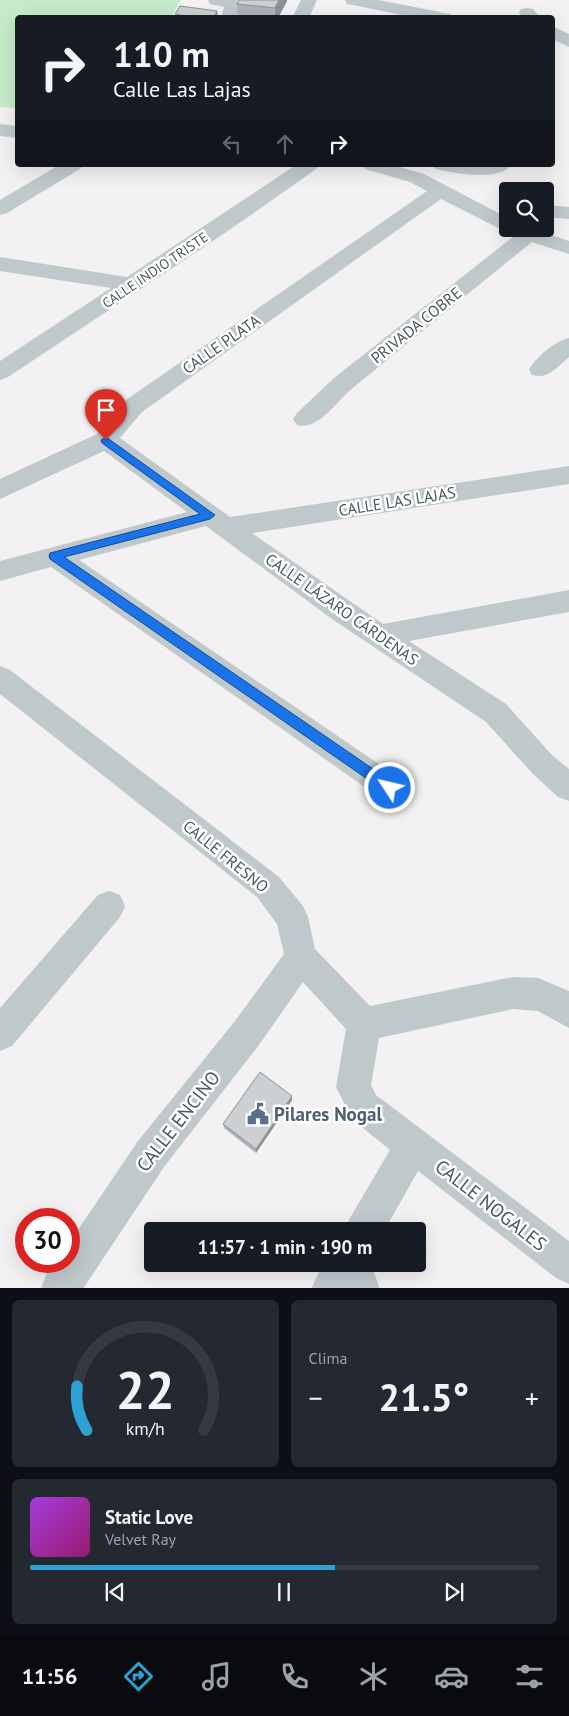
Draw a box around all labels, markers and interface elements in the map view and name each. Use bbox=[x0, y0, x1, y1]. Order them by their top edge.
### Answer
text: 110 m bbox=[113, 31, 210, 77]
icon: right bbox=[30, 35, 95, 100]
text: Calle Las Lajas bbox=[113, 75, 251, 103]
icon: left bbox=[218, 130, 246, 158]
icon: ahead bbox=[271, 130, 299, 158]
icon: right bbox=[324, 130, 352, 158]
map controls bbox=[499, 182, 554, 237]
button: search bbox=[499, 182, 554, 237]
street label: CALLE INDIO TRISTE bbox=[99, 228, 211, 312]
street label: PRIVADA COBRE bbox=[367, 282, 465, 368]
street label: CALLE PLATA bbox=[178, 310, 264, 378]
pin bbox=[85, 389, 127, 440]
icon: arrive bbox=[92, 396, 120, 424]
street label: CALLE LAS LAJAS bbox=[337, 482, 457, 520]
street label: CALLE LÁZARO CÁRDENAS bbox=[262, 549, 422, 669]
position arrow bbox=[363, 761, 415, 813]
street label: CALLE FRESNO bbox=[179, 815, 273, 897]
street label: CALLE ENCINO bbox=[131, 1066, 225, 1176]
public building icon: Pilares Nogal bbox=[245, 1101, 271, 1127]
place label: Pilares Nogal bbox=[274, 1102, 382, 1126]
street label: CALLE NOGALES bbox=[430, 1154, 552, 1256]
speed limit sign: 30 bbox=[15, 1208, 80, 1273]
text: 11:57 · 1 min · 190 m bbox=[198, 1235, 372, 1259]
text: Clima bbox=[309, 1348, 348, 1368]
text: 22 bbox=[116, 1356, 175, 1423]
text: 21.5° bbox=[378, 1372, 469, 1421]
text: − bbox=[309, 1379, 323, 1416]
text: + bbox=[525, 1379, 539, 1416]
text: km/h bbox=[126, 1417, 165, 1440]
text: Static Love bbox=[105, 1505, 193, 1529]
text: Velvet Ray bbox=[105, 1529, 176, 1549]
icon: previous bbox=[101, 1578, 129, 1606]
icon: pause bbox=[270, 1578, 298, 1606]
icon: next bbox=[440, 1578, 468, 1606]
icon: directions bbox=[121, 1659, 156, 1694]
icon: music bbox=[199, 1659, 234, 1694]
icon: phone bbox=[277, 1659, 312, 1694]
icon: climate bbox=[356, 1659, 391, 1694]
icon: car bbox=[434, 1659, 469, 1694]
icon: filters bbox=[512, 1659, 547, 1694]
text: 11:56 bbox=[22, 1662, 77, 1690]

